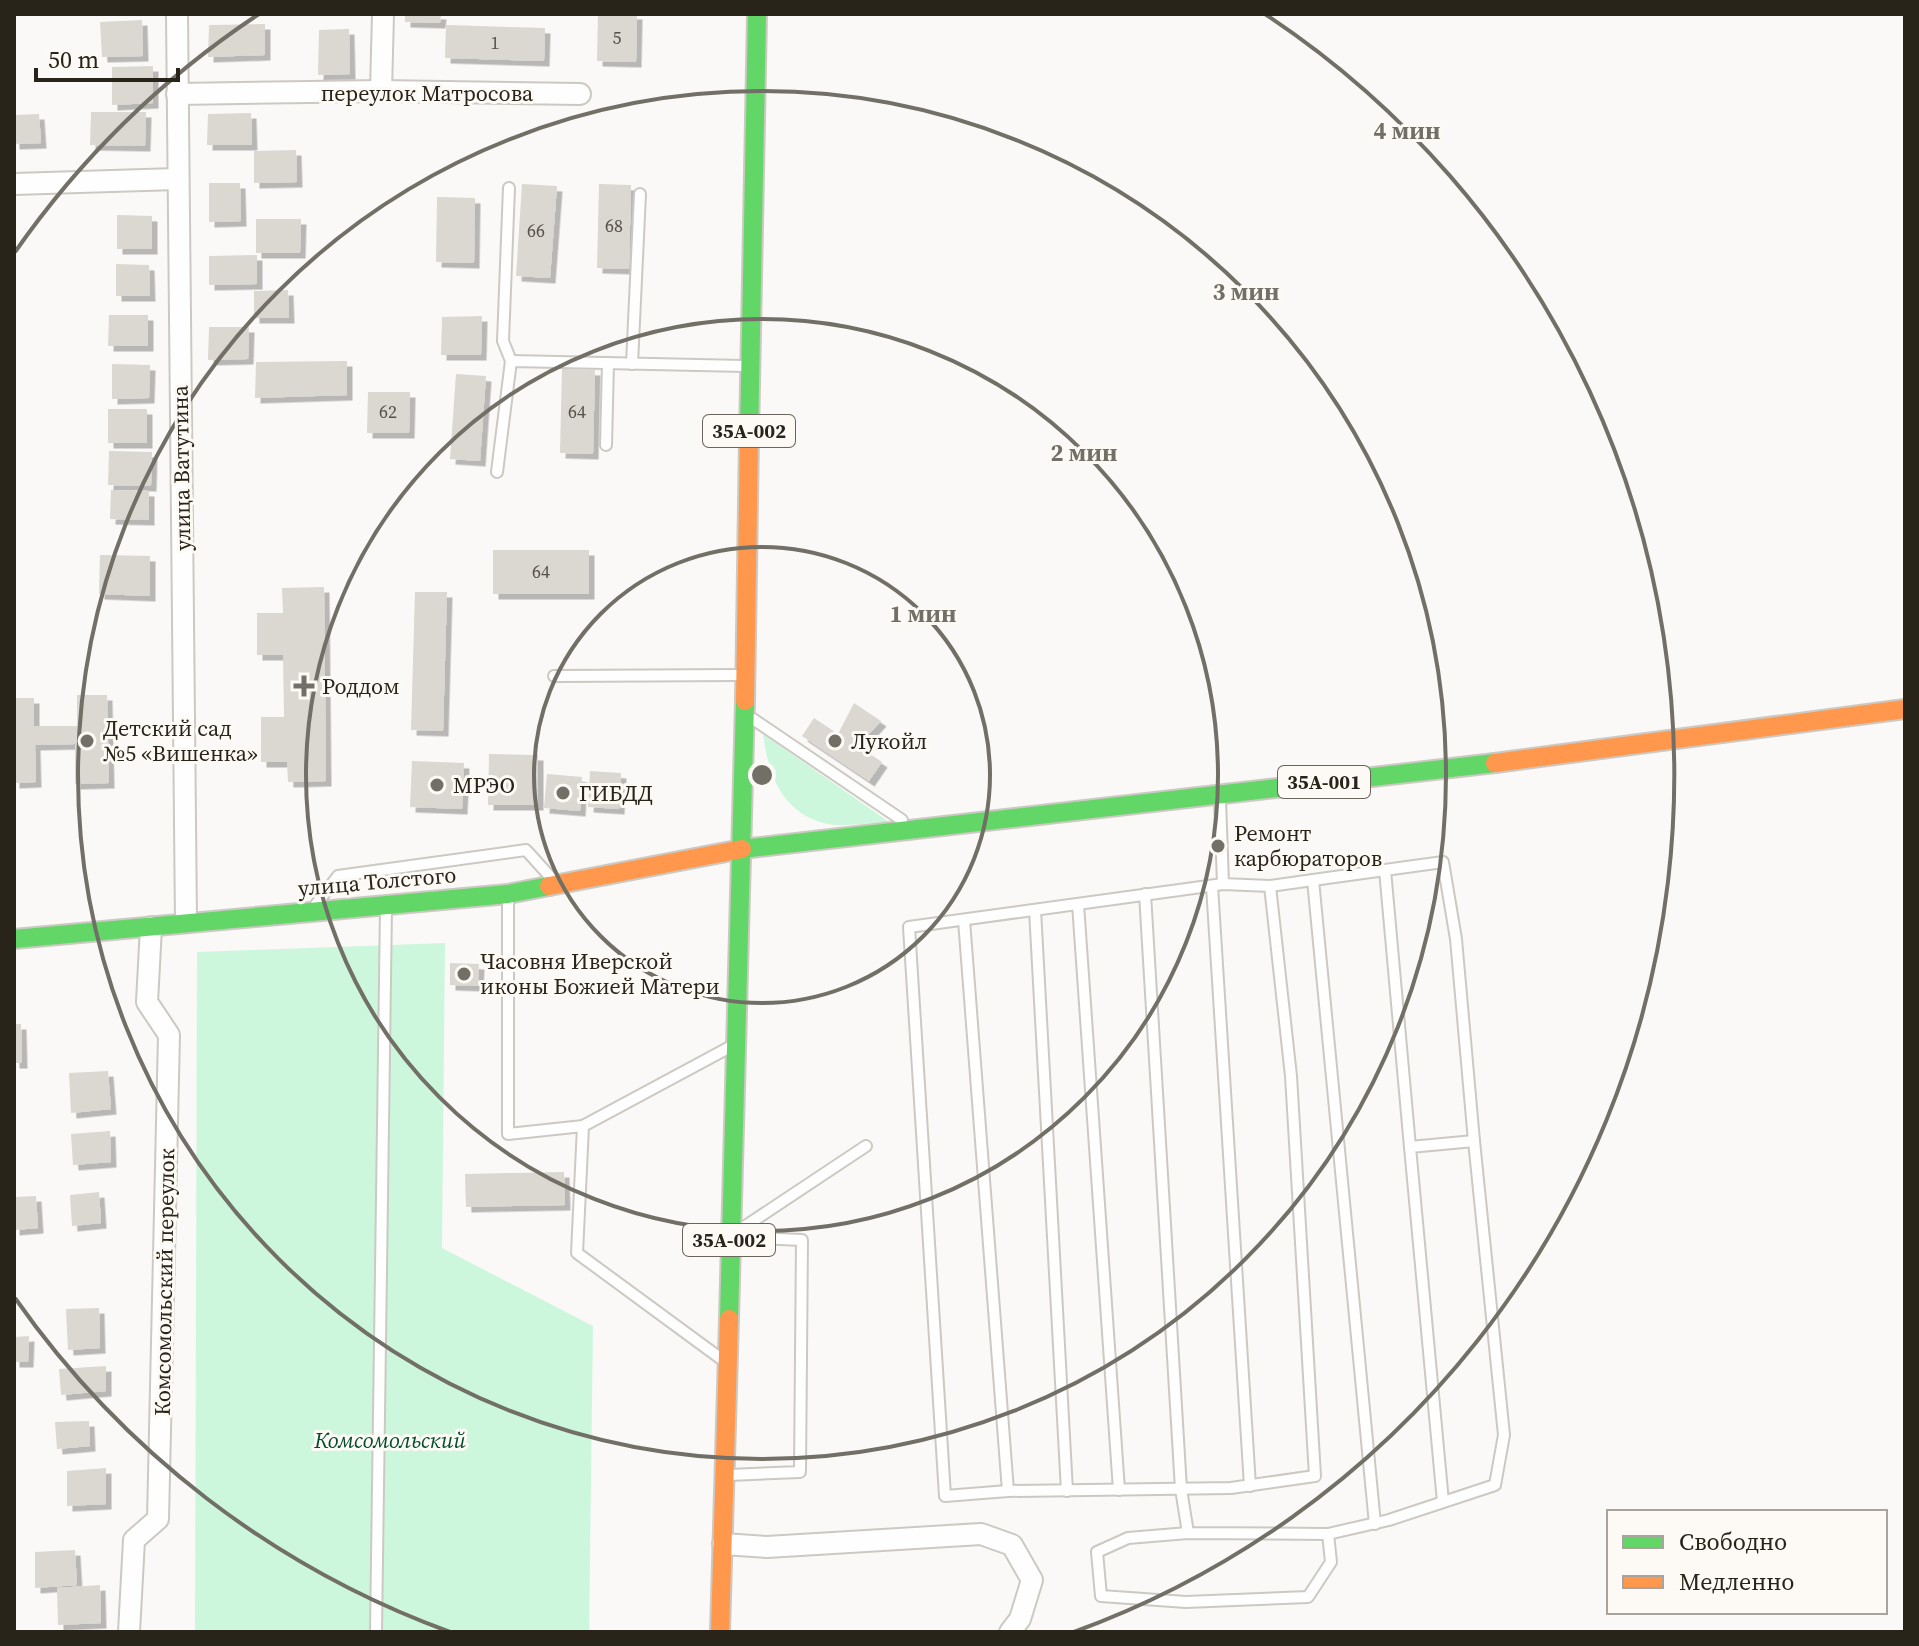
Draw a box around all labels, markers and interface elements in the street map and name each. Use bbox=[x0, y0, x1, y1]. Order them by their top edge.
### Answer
house number: 5 bbox=[613, 25, 622, 50]
house number: 1 bbox=[491, 30, 500, 55]
scale bar bbox=[36, 32, 178, 82]
text: 50 m bbox=[48, 43, 99, 76]
street label: переулок Матросова bbox=[321, 78, 534, 108]
text: 4 мин bbox=[1373, 114, 1441, 147]
house number: 68 bbox=[605, 213, 623, 238]
house number: 66 bbox=[527, 218, 545, 243]
text: 3 мин bbox=[1212, 275, 1280, 308]
street label: улица Ватутина bbox=[165, 384, 197, 551]
house number: 62 bbox=[379, 399, 397, 424]
house number: 64 bbox=[568, 399, 586, 424]
road number: 35А-002 bbox=[703, 415, 795, 447]
text: 2 мин bbox=[1050, 436, 1118, 469]
house number: 64 bbox=[532, 559, 550, 584]
text: 1 мин bbox=[889, 597, 957, 630]
place label: Роддом bbox=[322, 671, 400, 701]
marker: Роддом bbox=[293, 675, 315, 697]
place label: Детский сад №5 «Вишенка» bbox=[103, 713, 258, 768]
place label: Лукойл bbox=[851, 726, 927, 756]
marker: Детский сад №5 «Вишенка» bbox=[78, 732, 96, 750]
marker: Лукойл bbox=[826, 732, 844, 750]
centre of rings bbox=[748, 761, 776, 789]
road number: 35А-001 bbox=[1278, 766, 1370, 798]
place label: МРЭО bbox=[453, 770, 515, 800]
marker: МРЭО bbox=[428, 776, 446, 794]
place label: ГИБДД bbox=[579, 778, 653, 808]
marker: ГИБДД bbox=[554, 784, 572, 802]
place label: Ремонт карбюраторов bbox=[1234, 818, 1382, 873]
marker: Ремонт карбюраторов bbox=[1209, 837, 1227, 855]
street label: улица Толстого bbox=[297, 859, 457, 903]
place label: Часовня Иверской иконы Божией Матери bbox=[480, 946, 720, 1001]
marker: Часовня Иверской иконы Божией Матери bbox=[455, 965, 473, 983]
street label: Комсомольский переулок bbox=[147, 1148, 181, 1416]
road number: 35А-002 bbox=[683, 1224, 775, 1256]
park label: Комсомольский bbox=[313, 1425, 466, 1455]
legend bbox=[1607, 1510, 1887, 1614]
text: Свободно bbox=[1679, 1525, 1787, 1558]
text: Медленно bbox=[1679, 1565, 1794, 1598]

